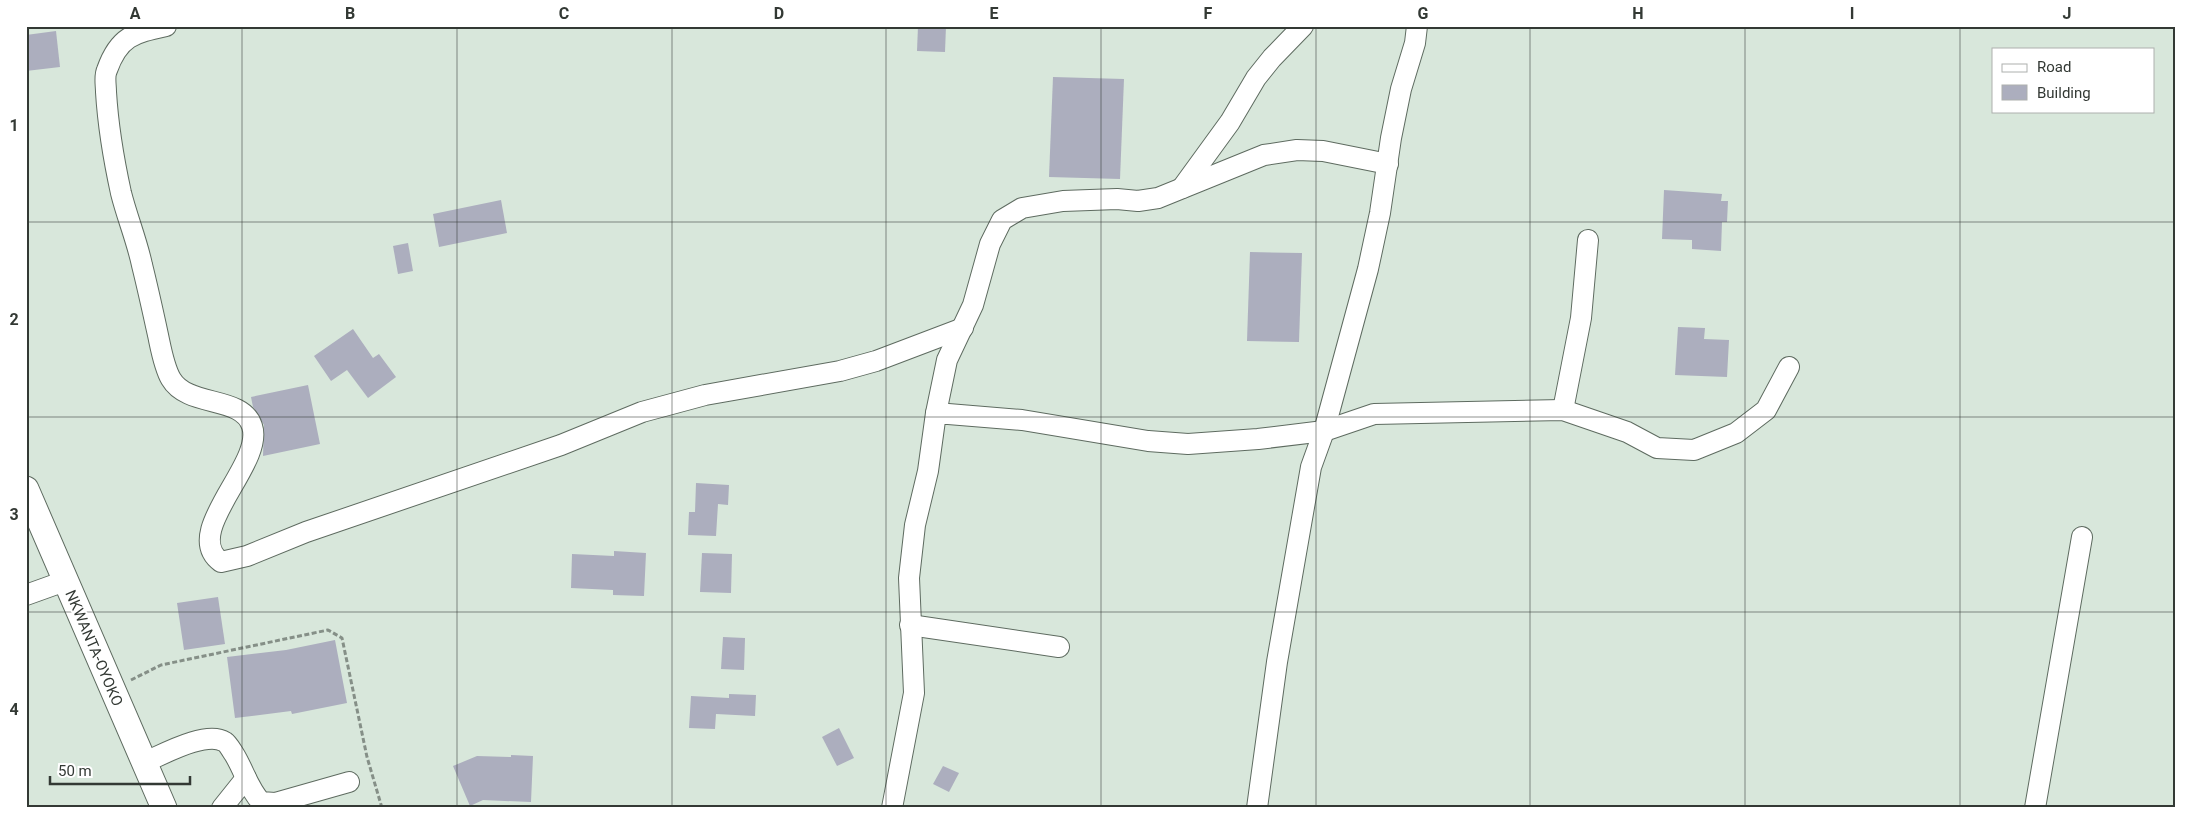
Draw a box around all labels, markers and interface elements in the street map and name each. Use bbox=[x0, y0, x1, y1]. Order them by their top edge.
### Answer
text: A bbox=[130, 4, 141, 23]
text: B bbox=[345, 4, 355, 23]
text: C bbox=[559, 4, 569, 23]
text: D bbox=[774, 4, 784, 23]
text: E bbox=[990, 4, 999, 23]
text: F bbox=[1204, 4, 1213, 23]
text: G bbox=[1418, 4, 1429, 23]
text: H bbox=[1632, 4, 1644, 23]
text: I bbox=[1850, 4, 1854, 23]
text: J bbox=[2063, 4, 2071, 23]
legend bbox=[1992, 48, 2154, 112]
text: Road bbox=[2037, 58, 2071, 76]
text: Building bbox=[2037, 84, 2091, 102]
text: 1 bbox=[9, 116, 19, 135]
text: 2 bbox=[9, 310, 19, 329]
text: 3 bbox=[9, 505, 19, 524]
street label: NKWANTA-OYOKO bbox=[61, 587, 127, 709]
text: 4 bbox=[9, 700, 19, 719]
scale bar bbox=[50, 754, 190, 786]
text: 50 m bbox=[58, 762, 92, 780]

